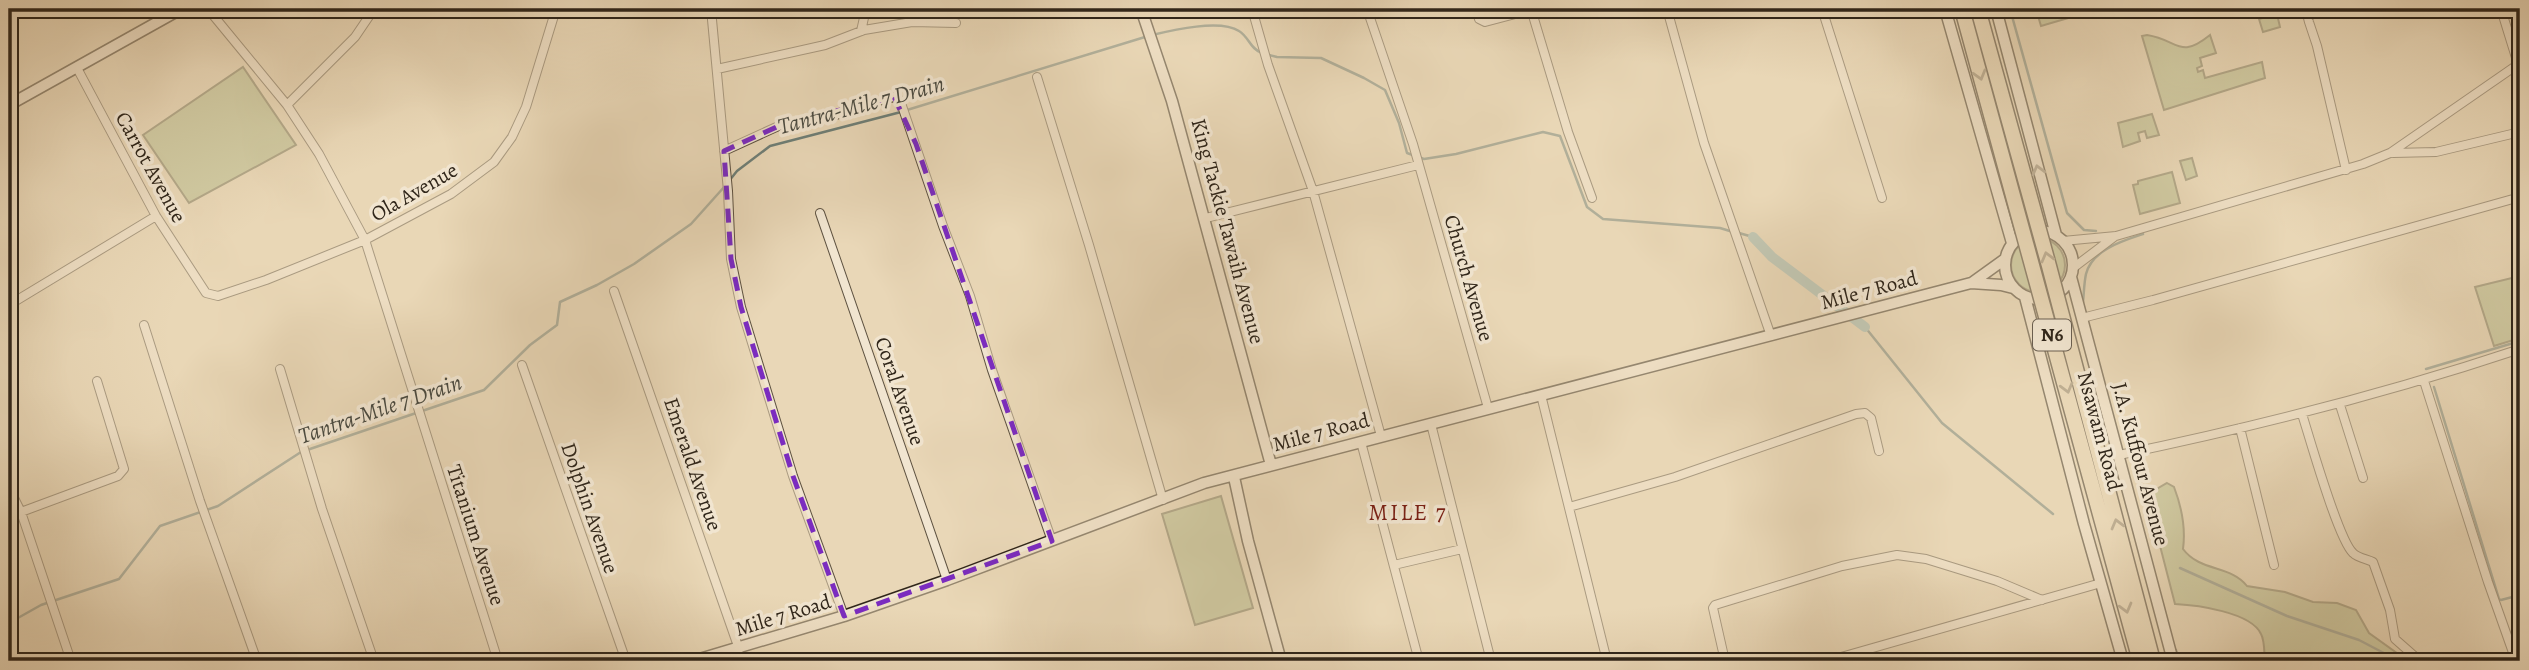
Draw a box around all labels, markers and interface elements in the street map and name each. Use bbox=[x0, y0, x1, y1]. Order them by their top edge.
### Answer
water label: Tantra-Mile 7 Drain bbox=[774, 68, 948, 142]
one-way arrow bbox=[1972, 68, 1987, 80]
street label: Carrot Avenue bbox=[109, 106, 193, 228]
street label: King Tackie Tawaih Avenue bbox=[1184, 115, 1272, 347]
street label: Ola Avenue bbox=[365, 156, 463, 228]
one-way arrow bbox=[2032, 164, 2047, 176]
street label: Church Avenue bbox=[1438, 211, 1500, 345]
one-way arrow bbox=[2040, 251, 2055, 263]
street label: Mile 7 Road bbox=[1818, 263, 1921, 316]
road number: N6 bbox=[2033, 320, 2071, 350]
street label: Coral Avenue bbox=[868, 333, 932, 449]
water label: Tantra-Mile 7 Drain bbox=[294, 367, 466, 451]
street label: Nsawam Road bbox=[2071, 368, 2130, 494]
street label: J.A. Kuffour Avenue bbox=[2106, 379, 2176, 549]
one-way arrow bbox=[2059, 382, 2073, 394]
street label: Emerald Avenue bbox=[657, 394, 729, 534]
street label: Mile 7 Road bbox=[1270, 405, 1373, 458]
street label: Dolphin Avenue bbox=[554, 439, 626, 577]
street label: Titanium Avenue bbox=[440, 461, 512, 609]
district label: MILE 7 bbox=[1369, 497, 1447, 528]
one-way arrow bbox=[2111, 518, 2125, 530]
street label: Mile 7 Road bbox=[732, 587, 835, 643]
one-way arrow bbox=[2118, 602, 2132, 614]

